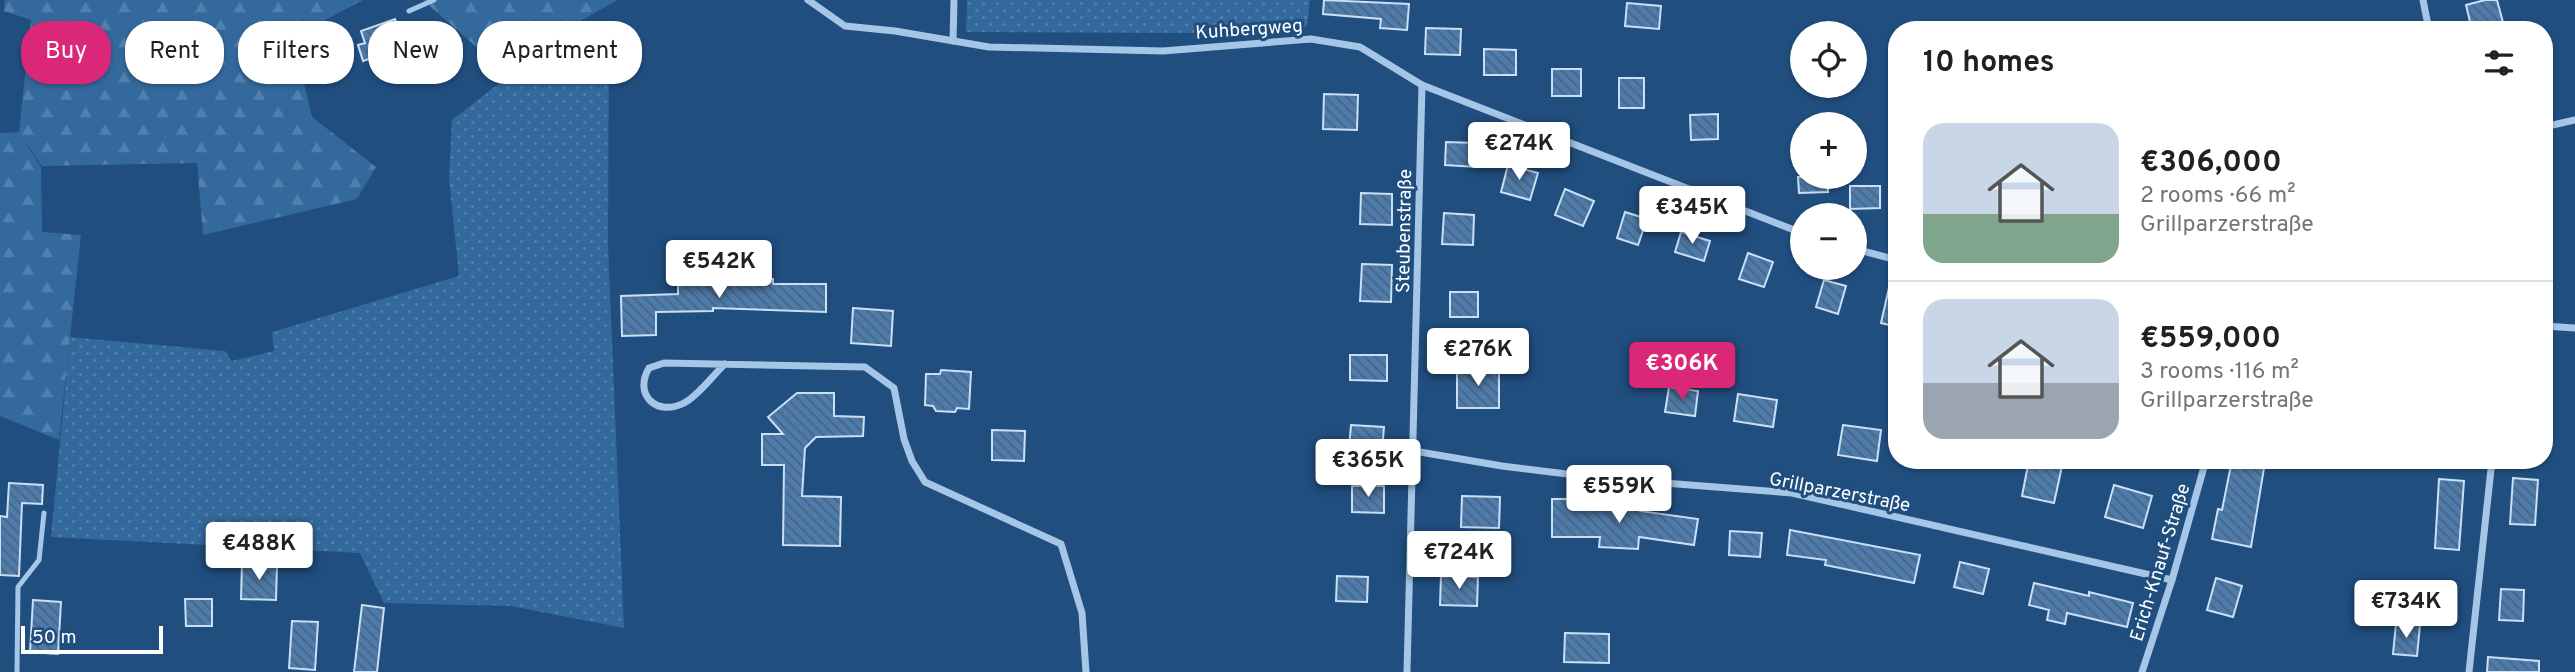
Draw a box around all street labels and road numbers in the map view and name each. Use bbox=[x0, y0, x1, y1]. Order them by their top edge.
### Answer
street label: Kuhbergweg bbox=[1195, 14, 1304, 46]
street label: Steubenstraße bbox=[1392, 169, 1418, 293]
street label: Grillparzerstraße bbox=[1767, 467, 1912, 518]
street label: Erich-Knauf-Straße bbox=[2125, 481, 2196, 645]

